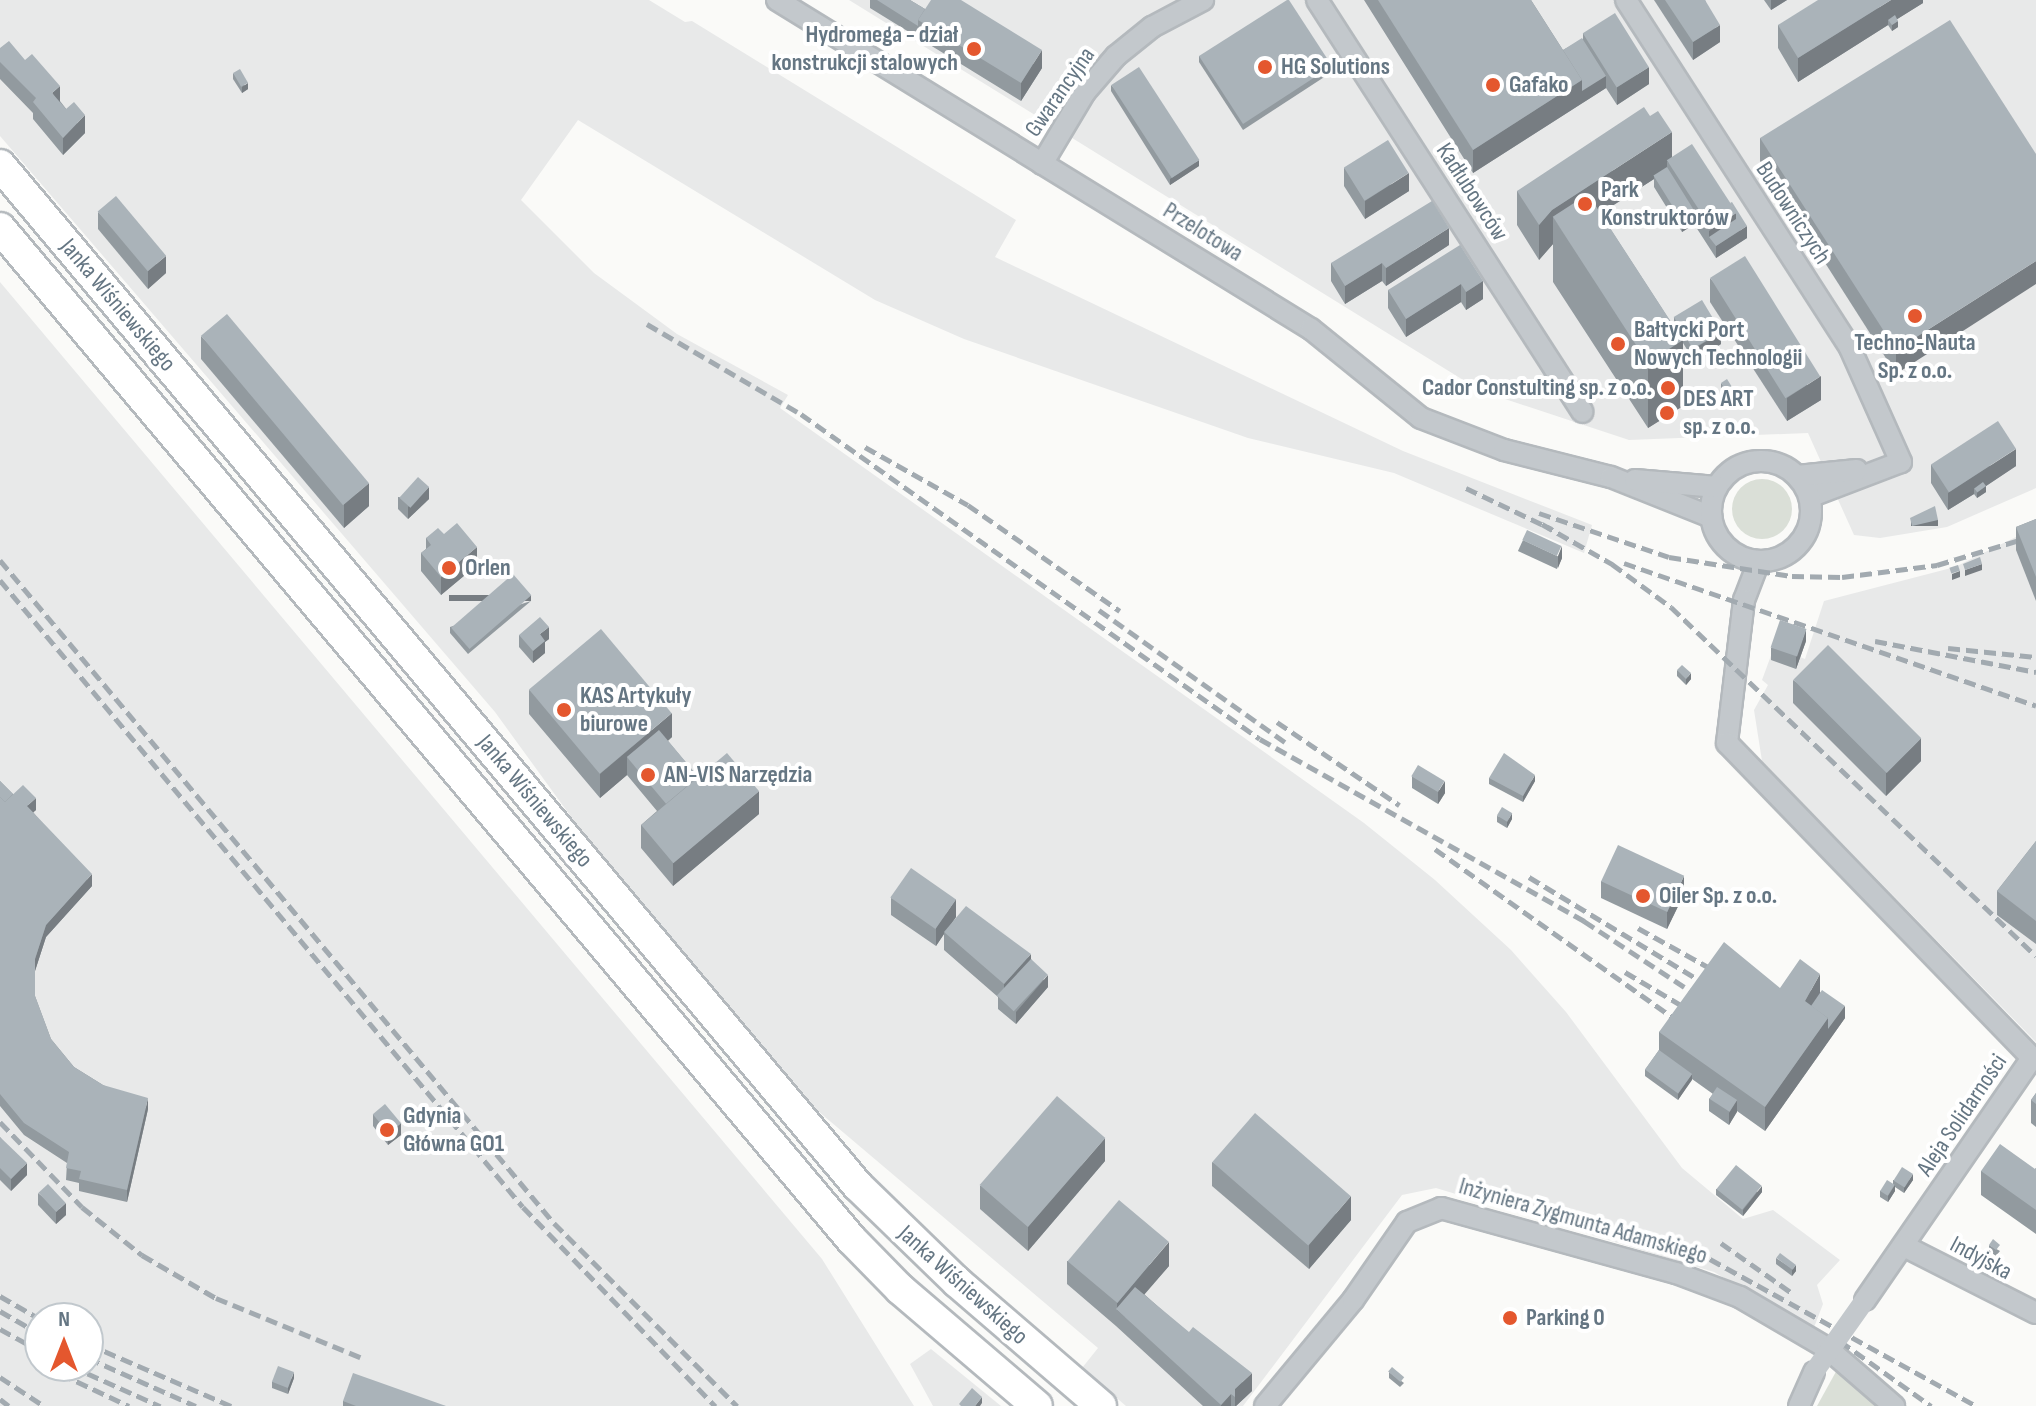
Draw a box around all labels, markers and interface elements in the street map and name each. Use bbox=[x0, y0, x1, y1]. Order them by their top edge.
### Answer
place label: Hydromega - dział konstrukcji stalowych bbox=[772, 21, 958, 77]
marker: Hydromega - dział konstrukcji stalowych bbox=[965, 40, 983, 58]
street label: Gwarancyjna bbox=[1019, 42, 1101, 142]
place label: HG Solutions bbox=[1281, 53, 1390, 81]
marker: HG Solutions bbox=[1256, 58, 1274, 76]
place label: Gafako bbox=[1509, 71, 1569, 99]
marker: Gafako bbox=[1484, 76, 1502, 94]
street label: Kadłubowców bbox=[1430, 138, 1514, 246]
street label: Budowniczych bbox=[1749, 157, 1837, 269]
place label: Park Konstruktorów bbox=[1601, 176, 1729, 232]
marker: Park Konstruktorów bbox=[1576, 195, 1594, 213]
street label: Przelotowa bbox=[1158, 196, 1248, 268]
street label: Janka Wiśniewskiego bbox=[54, 233, 182, 377]
marker: Techno-Nauta Sp. z o.o. bbox=[1906, 307, 1924, 325]
place label: Bałtycki Port Nowych Technologii bbox=[1634, 316, 1802, 372]
place label: Techno-Nauta Sp. z o.o. bbox=[1854, 329, 1976, 385]
marker: Bałtycki Port Nowych Technologii bbox=[1609, 335, 1627, 353]
place label: Cador Constulting sp. z o.o. bbox=[1422, 374, 1652, 402]
marker: Cador Constulting sp. z o.o. bbox=[1659, 379, 1677, 397]
place label: DES ART sp. z o.o. bbox=[1683, 385, 1756, 441]
marker: DES ART sp. z o.o. bbox=[1658, 404, 1676, 422]
place label: Orlen bbox=[465, 554, 511, 582]
marker: Orlen bbox=[440, 559, 458, 577]
place label: KAS Artykuły biurowe bbox=[580, 682, 691, 738]
marker: KAS Artykuły biurowe bbox=[555, 701, 573, 719]
street label: Janka Wiśniewskiego bbox=[471, 729, 599, 873]
place label: AN-VIS Narzędzia bbox=[664, 761, 812, 789]
marker: AN-VIS Narzędzia bbox=[639, 766, 657, 784]
place label: Oiler Sp. z o.o. bbox=[1659, 882, 1777, 910]
marker: Oiler Sp. z o.o. bbox=[1634, 887, 1652, 905]
street label: Aleja Solidarności bbox=[1911, 1049, 2013, 1181]
place label: Gdynia Główna GO1 bbox=[403, 1102, 504, 1158]
marker: Gdynia Główna GO1 bbox=[378, 1121, 396, 1139]
street label: Inżyniera Zygmunta Adamskiego bbox=[1456, 1172, 1710, 1270]
street label: Janka Wiśniewskiego bbox=[892, 1219, 1034, 1351]
street label: Indyjska bbox=[1945, 1230, 2017, 1286]
north arrow bbox=[24, 1302, 104, 1382]
place label: Parking 0 bbox=[1526, 1304, 1605, 1332]
text: N bbox=[58, 1306, 70, 1333]
marker: Parking 0 bbox=[1501, 1309, 1519, 1327]

